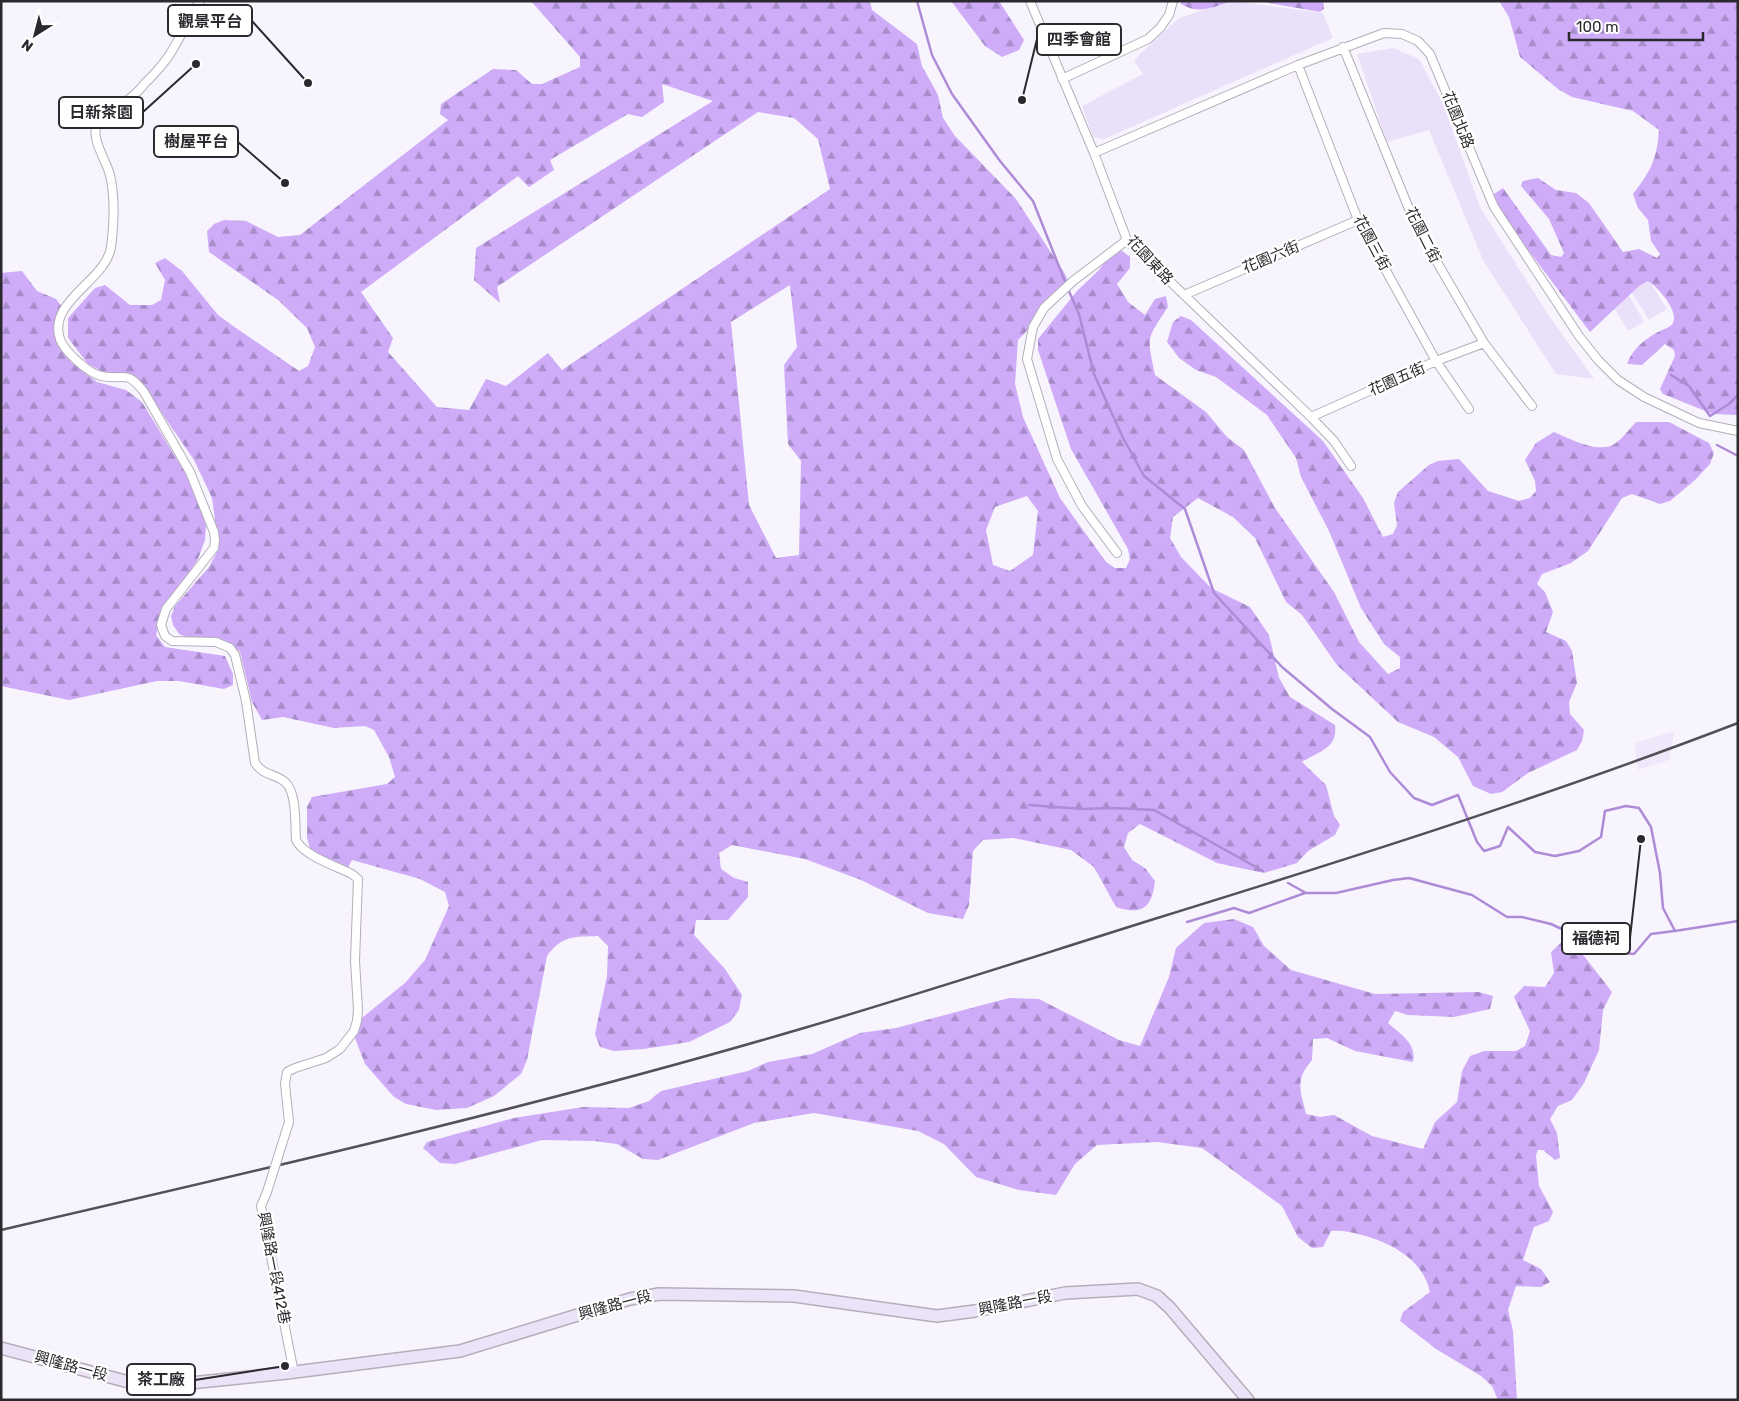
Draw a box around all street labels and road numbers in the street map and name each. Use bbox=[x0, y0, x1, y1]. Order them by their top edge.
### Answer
street label: 花園北路 bbox=[1438, 89, 1478, 151]
street label: 花園二街 bbox=[1401, 204, 1445, 266]
street label: 花園三街 bbox=[1350, 212, 1394, 274]
street label: 花園東路 bbox=[1123, 232, 1177, 288]
street label: 花園六街 bbox=[1240, 237, 1302, 277]
street label: 花園五街 bbox=[1366, 359, 1428, 399]
street label: 興隆路一段412巷 bbox=[254, 1210, 294, 1326]
street label: 興隆路一段 bbox=[576, 1287, 654, 1323]
street label: 興隆路一段 bbox=[976, 1287, 1054, 1319]
street label: 興隆路一段 bbox=[32, 1348, 110, 1384]

